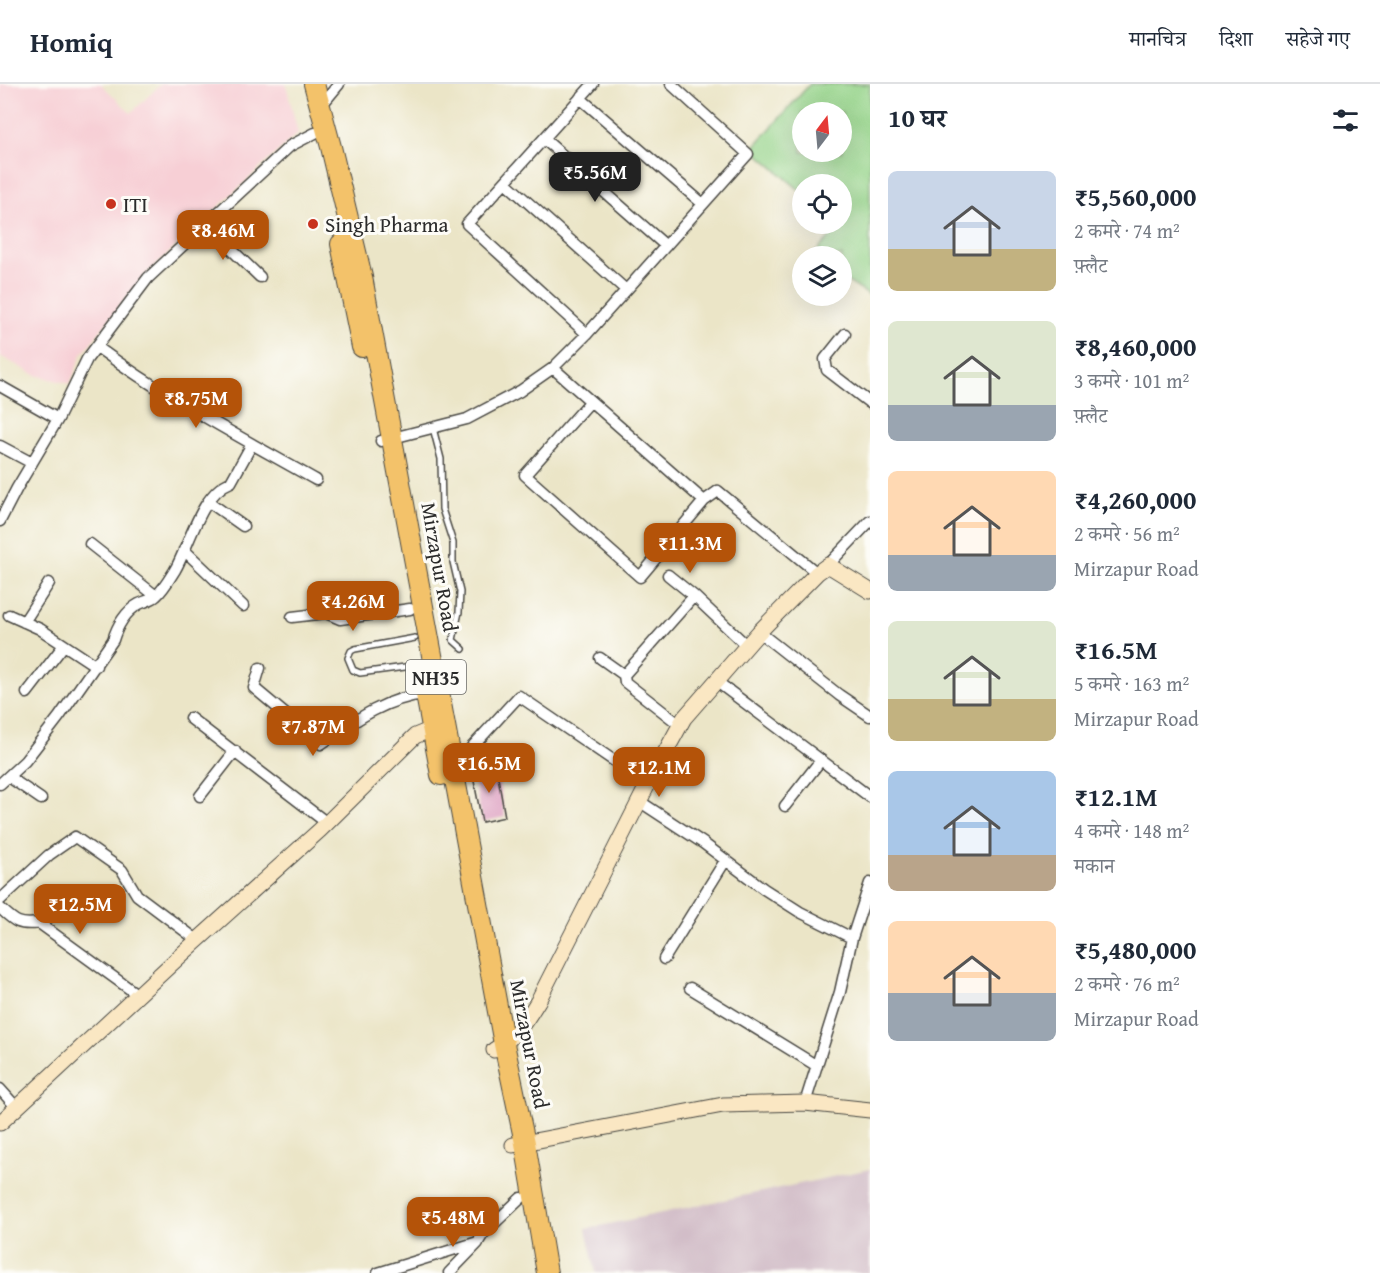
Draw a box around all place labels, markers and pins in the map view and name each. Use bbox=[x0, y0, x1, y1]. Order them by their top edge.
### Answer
pin: ₹5.56M bbox=[546, 152, 644, 203]
place label: ITI bbox=[123, 189, 148, 220]
marker: ITI bbox=[104, 197, 118, 211]
place label: Singh Pharma bbox=[325, 209, 449, 240]
pin: ₹8.46M bbox=[174, 210, 272, 261]
marker: Singh Pharma bbox=[306, 217, 320, 231]
pin: ₹8.75M bbox=[147, 378, 245, 429]
pin: ₹11.3M bbox=[641, 523, 739, 574]
pin: ₹4.26M bbox=[304, 581, 402, 632]
pin: ₹7.87M bbox=[264, 706, 362, 757]
pin: ₹16.5M bbox=[440, 743, 538, 794]
pin: ₹12.1M bbox=[610, 747, 708, 798]
pin: ₹12.5M bbox=[31, 884, 129, 935]
pin: ₹5.48M bbox=[404, 1197, 502, 1248]

